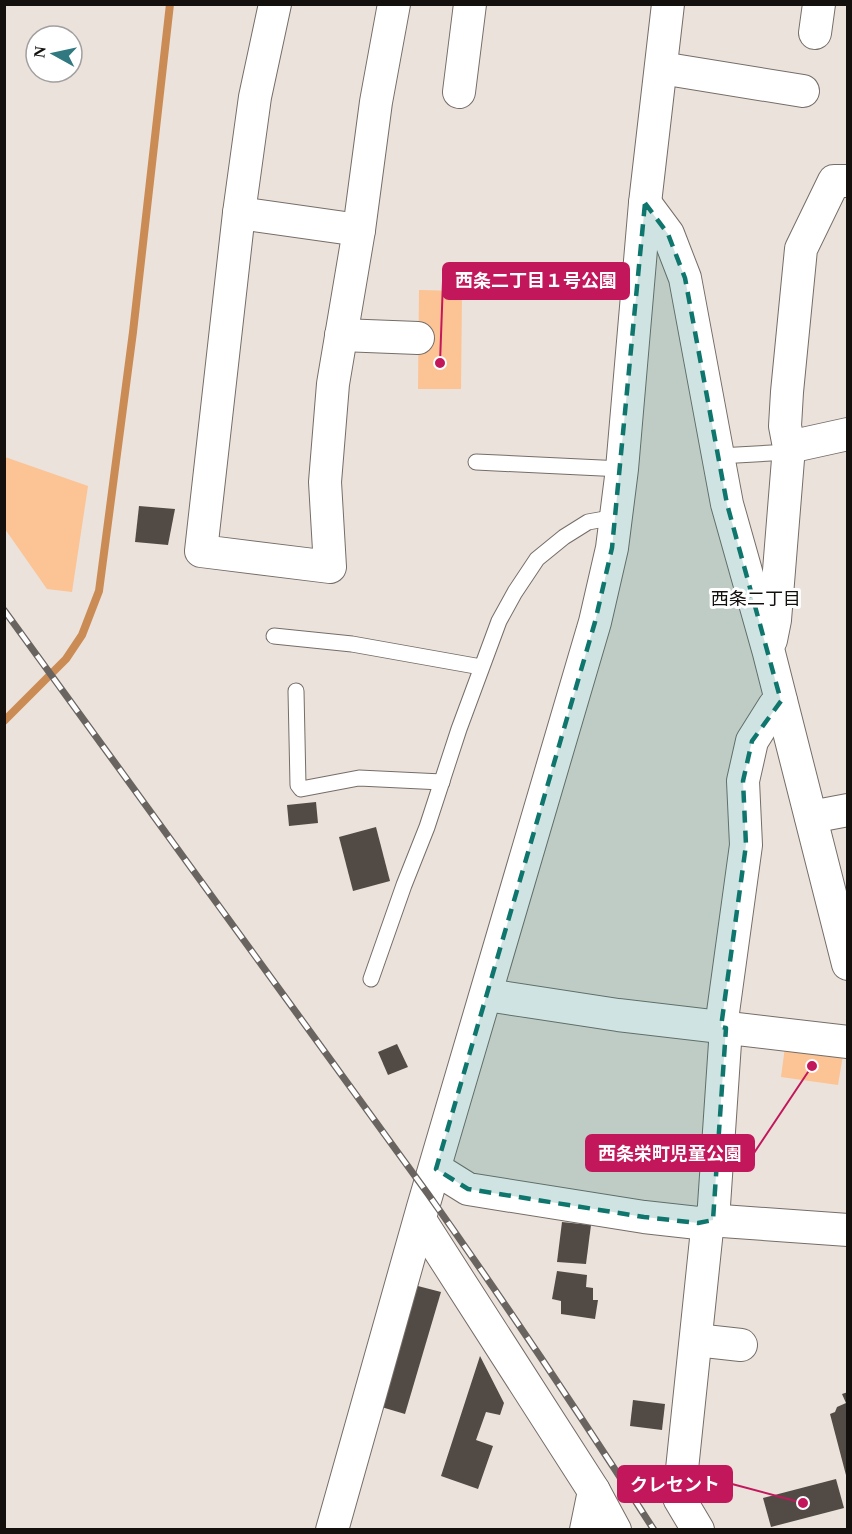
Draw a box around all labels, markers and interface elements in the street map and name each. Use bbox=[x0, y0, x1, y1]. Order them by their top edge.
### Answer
north arrow bbox=[24, 24, 84, 84]
text: N bbox=[30, 45, 49, 59]
callout: 西条二丁目１号公園 bbox=[443, 263, 629, 299]
text: 西条二丁目１号公園 bbox=[455, 271, 617, 291]
district label: 西条二丁目 bbox=[711, 589, 801, 609]
callout: 西条栄町児童公園 bbox=[586, 1135, 754, 1171]
text: 西条栄町児童公園 bbox=[598, 1144, 742, 1164]
callout: クレセント bbox=[618, 1466, 732, 1502]
text: クレセント bbox=[630, 1475, 720, 1495]

